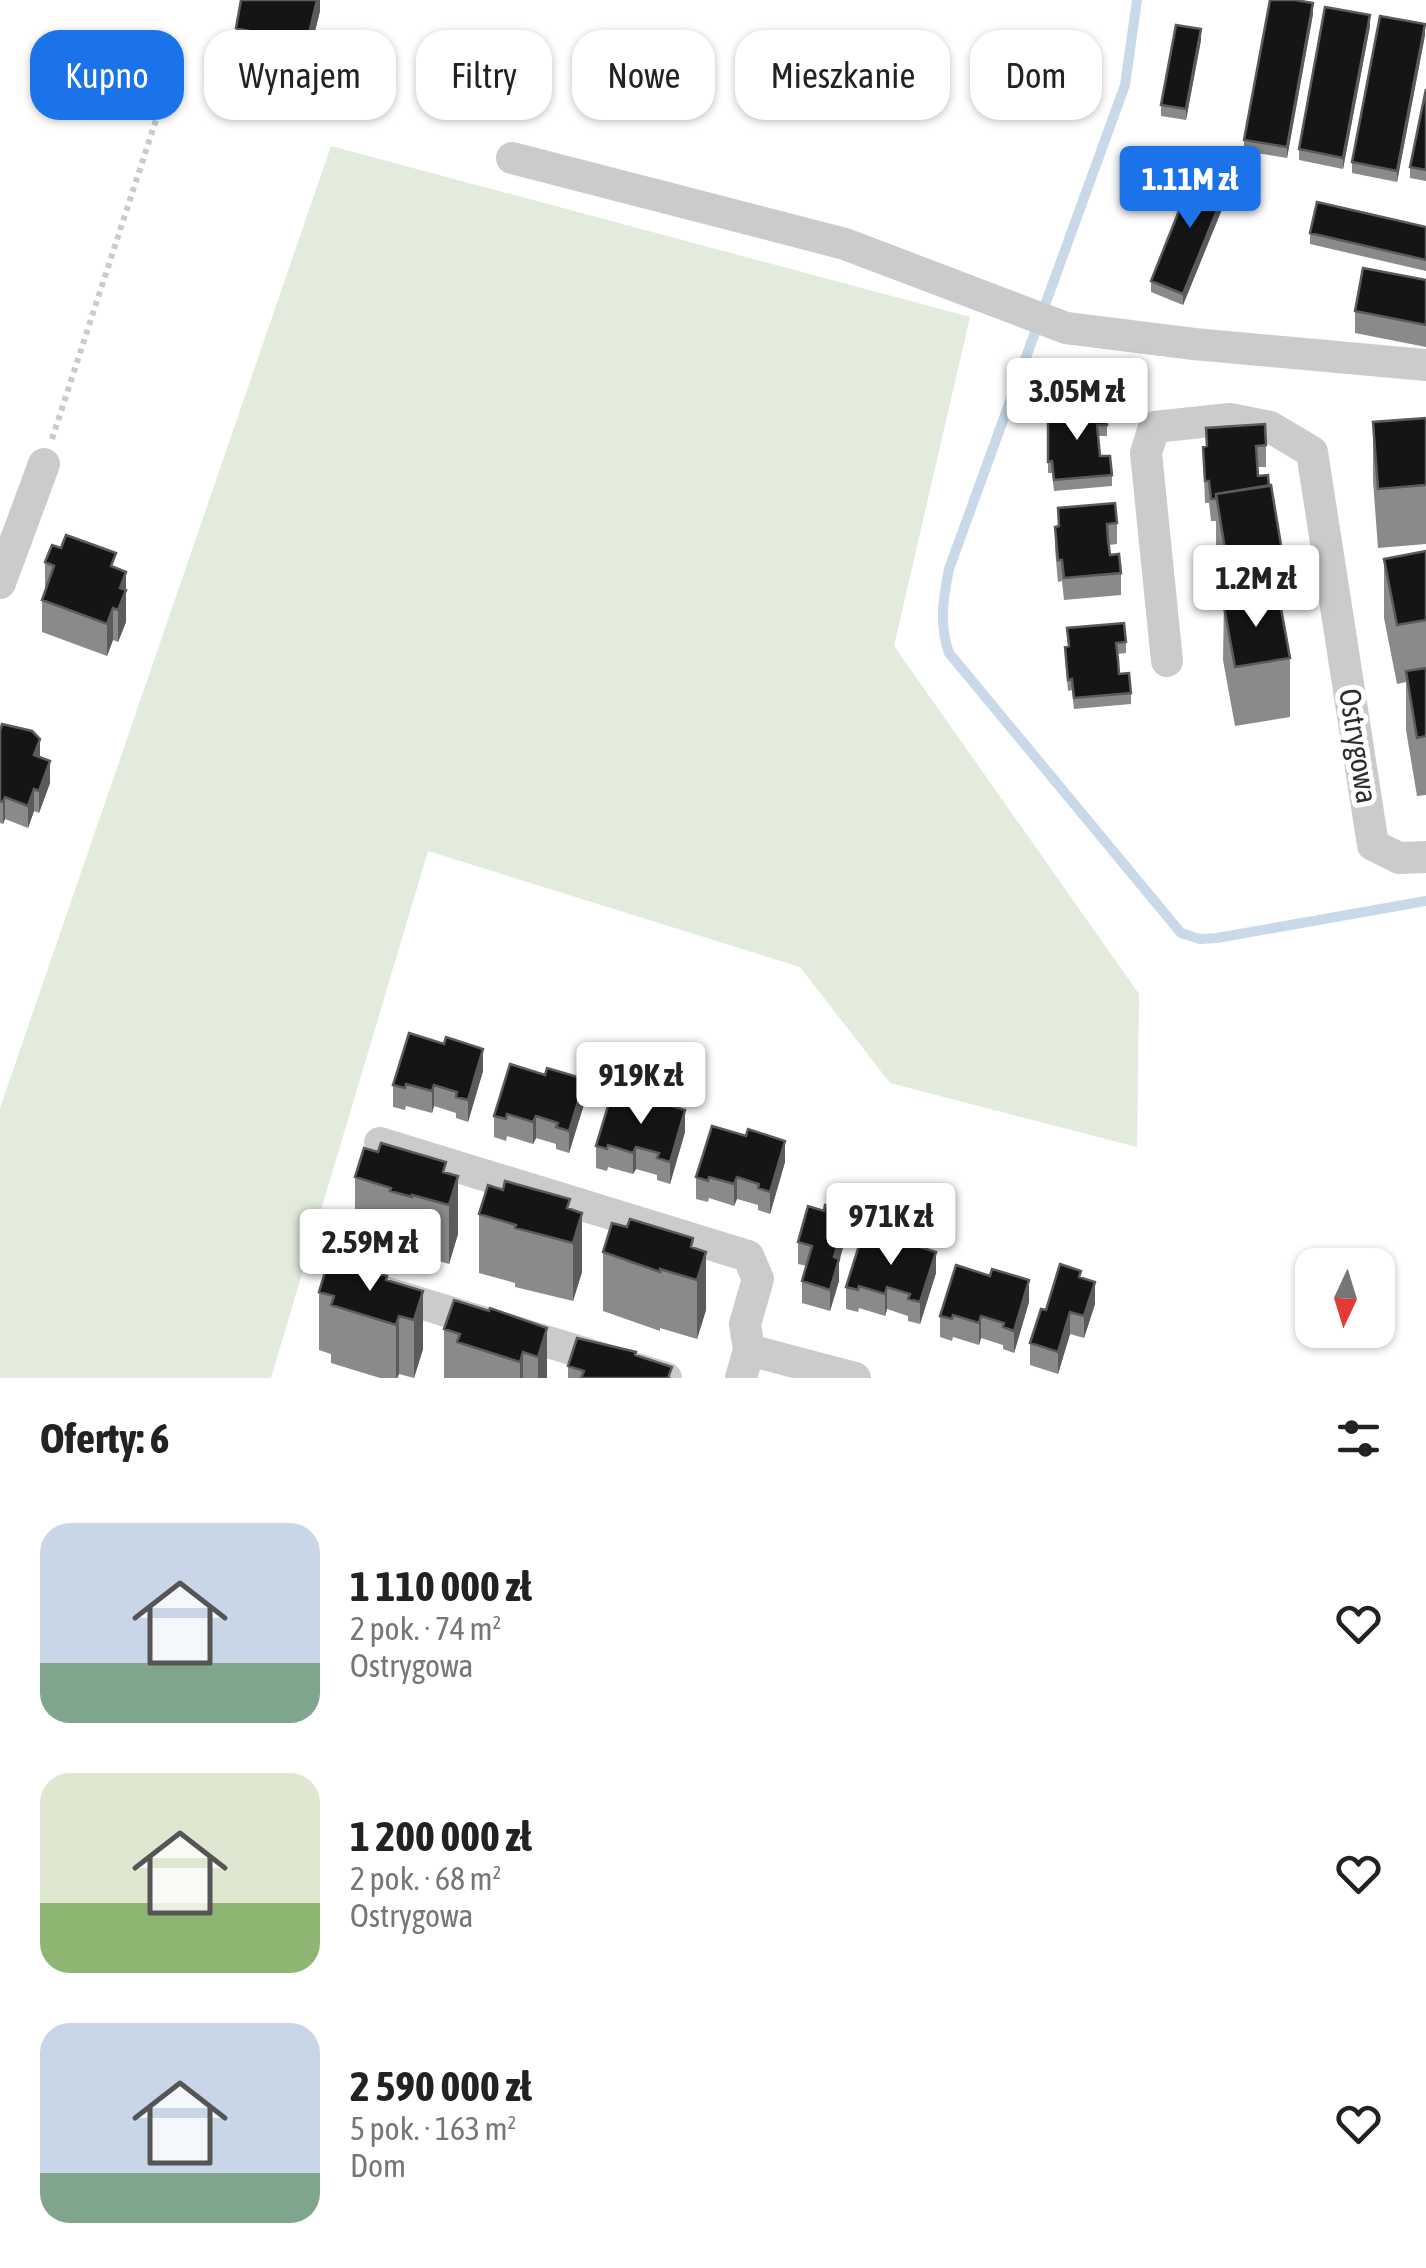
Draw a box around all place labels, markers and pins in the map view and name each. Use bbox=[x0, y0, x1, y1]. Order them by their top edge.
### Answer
pin: 1.11M zł bbox=[1087, 146, 1293, 231]
pin: 3.05M zł bbox=[974, 358, 1180, 443]
pin: 1.2M zł bbox=[1164, 545, 1348, 630]
pin: 919K zł bbox=[549, 1042, 733, 1127]
pin: 971K zł bbox=[799, 1183, 983, 1268]
pin: 2.59M zł bbox=[267, 1209, 473, 1294]

